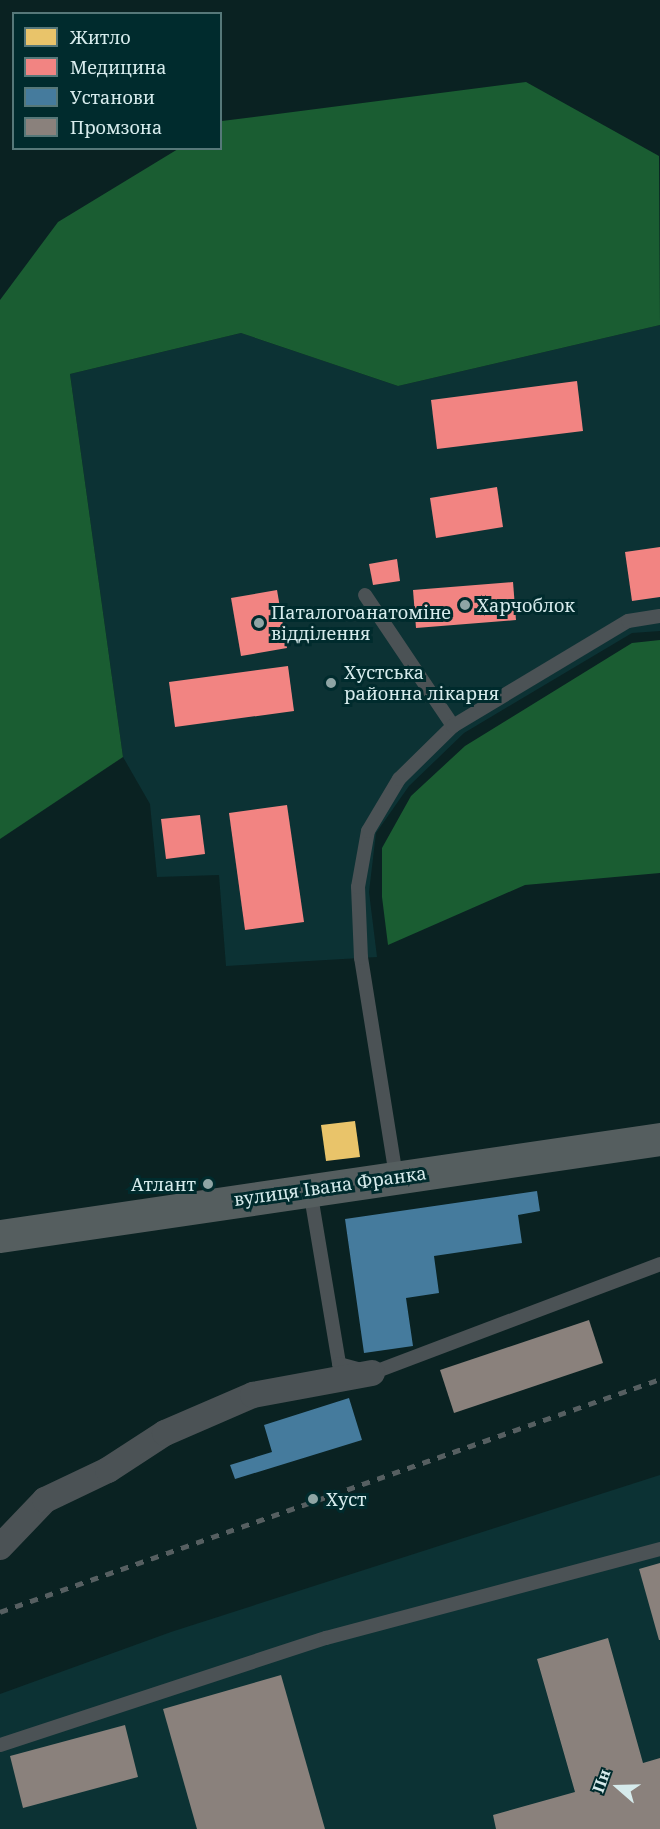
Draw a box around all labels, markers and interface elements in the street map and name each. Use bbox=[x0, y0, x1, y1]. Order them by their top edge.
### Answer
legend bbox=[12, 12, 222, 150]
text: Житло bbox=[70, 25, 131, 49]
text: Медицина bbox=[70, 55, 166, 79]
text: Установи bbox=[70, 85, 155, 109]
text: Промзона bbox=[70, 115, 162, 139]
place label: Харчоблок bbox=[477, 594, 575, 616]
marker: Харчоблок bbox=[458, 598, 472, 612]
place label: Паталогоанатоміне відділення bbox=[271, 602, 451, 644]
marker: Паталогоанатоміне відділення bbox=[252, 616, 266, 630]
place label: Хустська районна лікарня bbox=[344, 662, 499, 704]
marker: Хустська районна лікарня bbox=[322, 674, 340, 692]
street label: вулиця Івана Франка bbox=[232, 1162, 428, 1210]
place label: Атлант bbox=[131, 1173, 196, 1195]
marker: Атлант bbox=[201, 1177, 215, 1191]
place label: Хуст bbox=[326, 1488, 367, 1510]
marker: Хуст bbox=[304, 1490, 322, 1508]
north arrow bbox=[588, 1757, 648, 1817]
text: Пн bbox=[587, 1766, 615, 1796]

